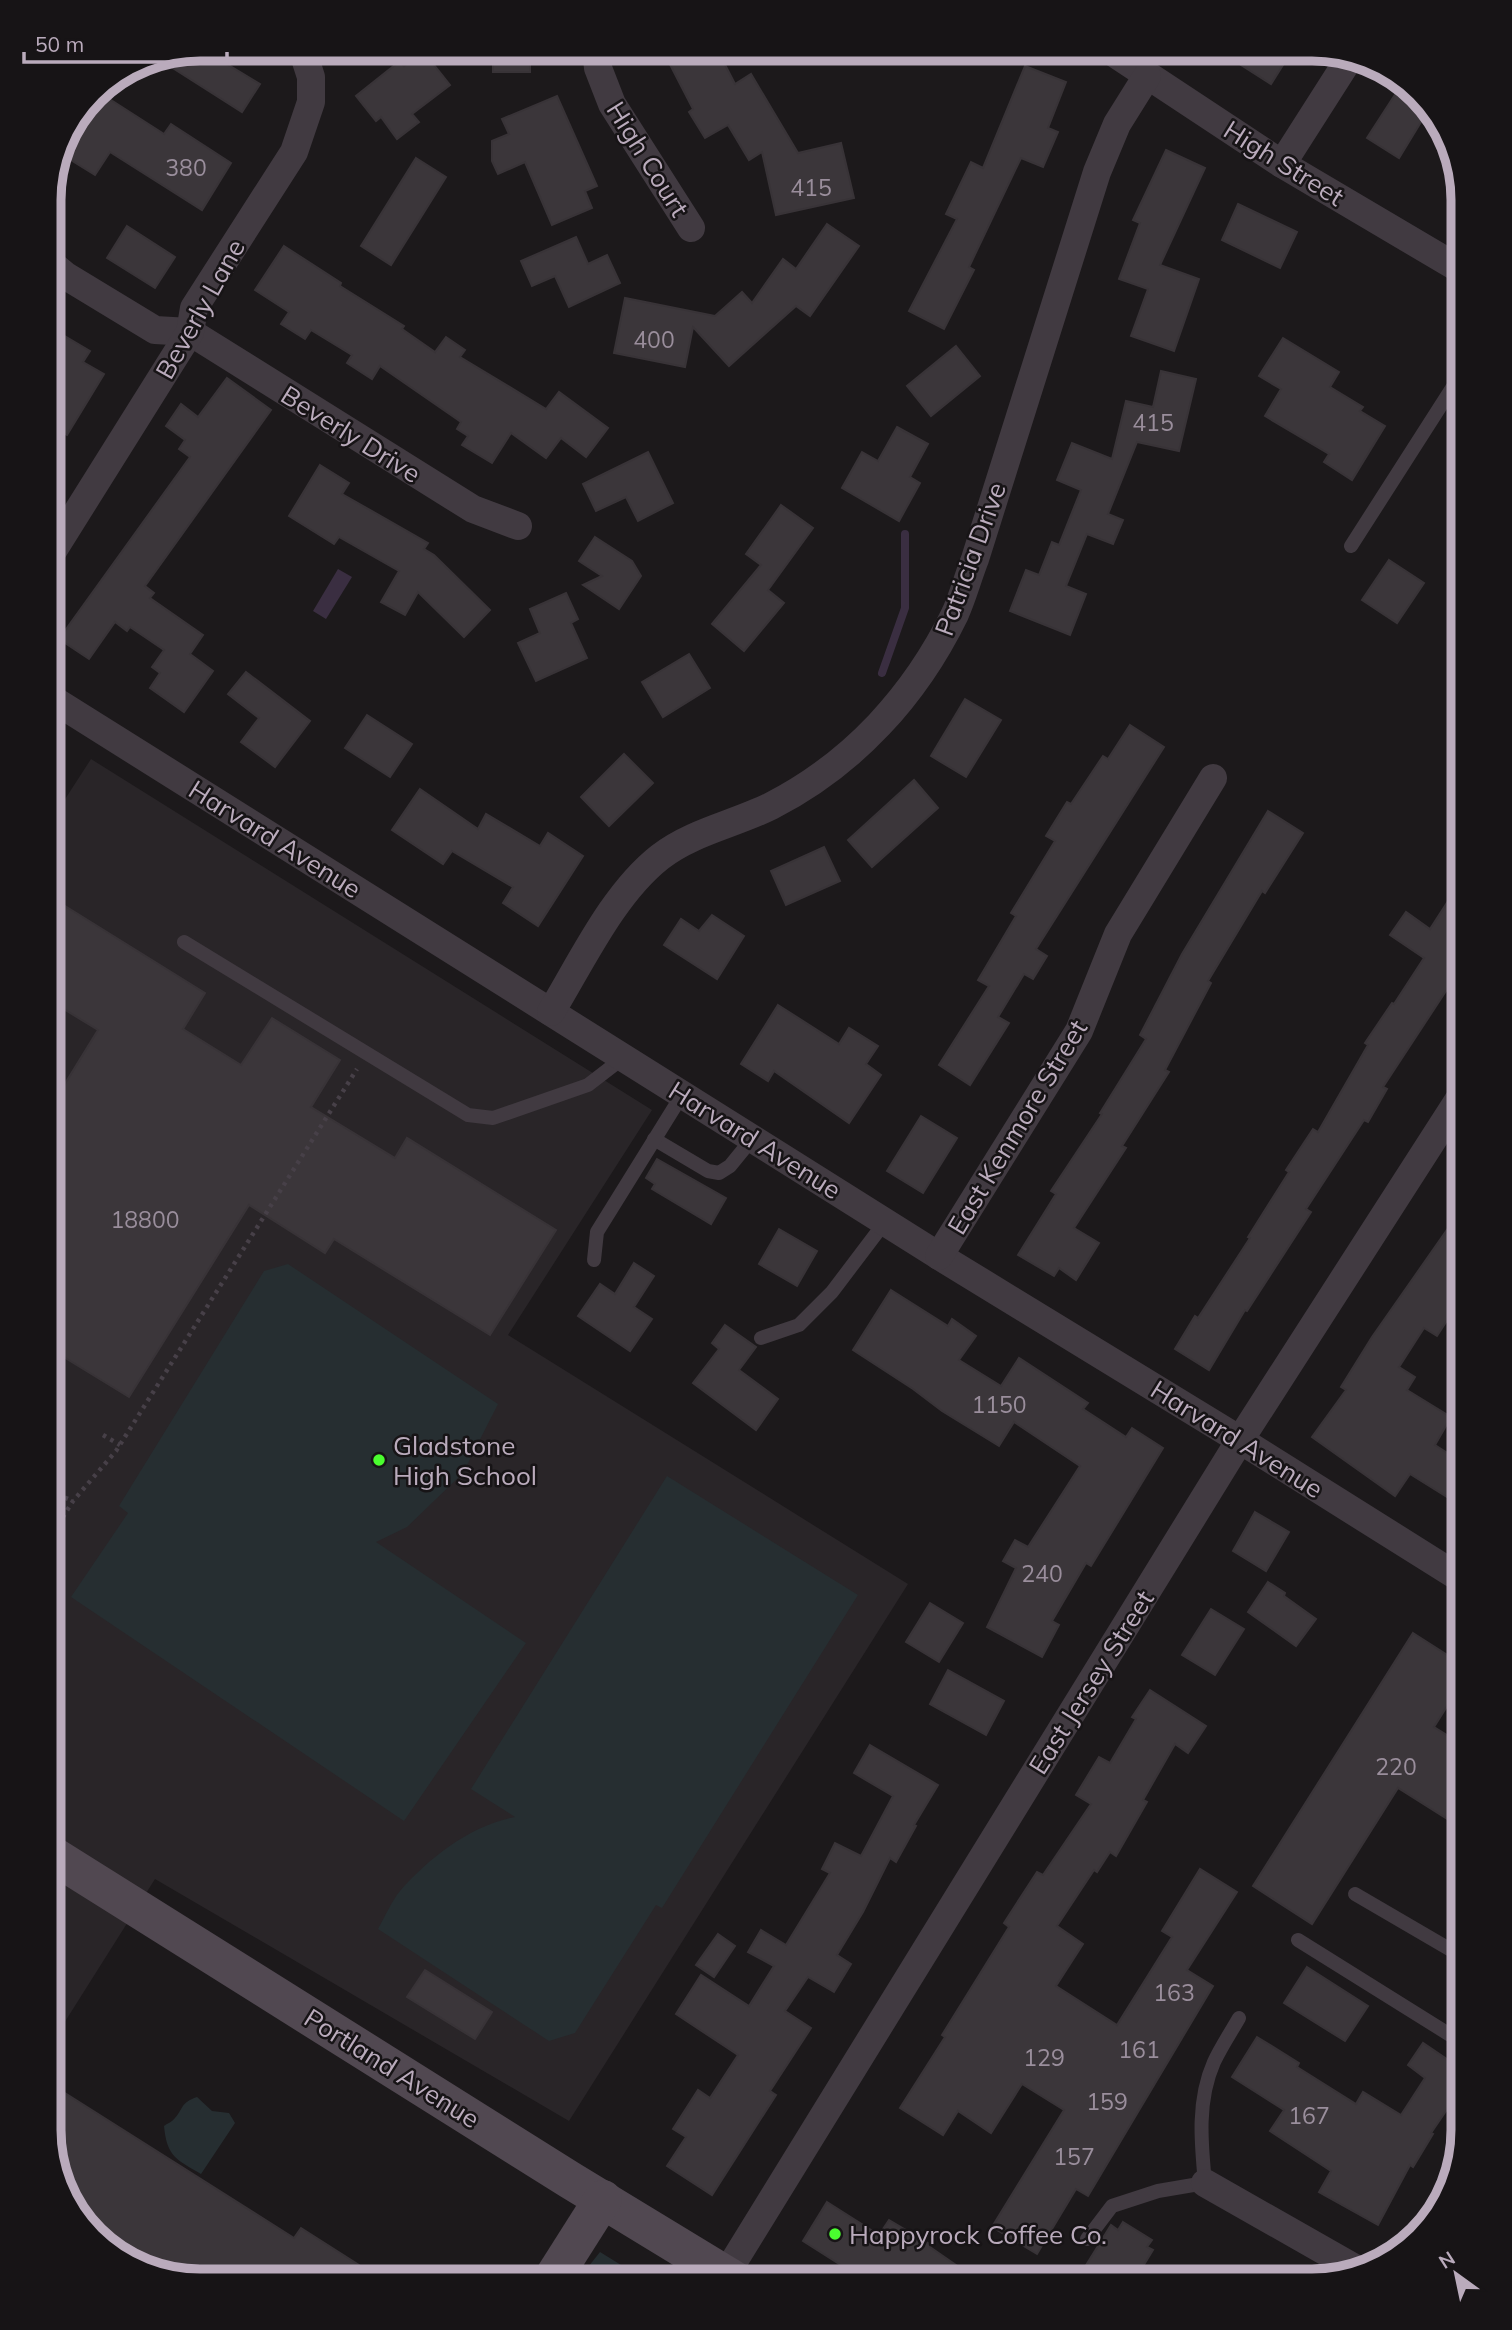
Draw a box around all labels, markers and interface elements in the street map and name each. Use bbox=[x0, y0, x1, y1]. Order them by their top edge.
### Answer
scale bar bbox=[24, 21, 228, 65]
text: 50 m bbox=[35, 31, 84, 57]
street label: High Court bbox=[600, 95, 696, 223]
street label: High Street bbox=[1218, 113, 1350, 213]
house number: 380 bbox=[165, 153, 207, 182]
house number: 415 bbox=[790, 173, 832, 202]
street label: Beverly Lane bbox=[148, 233, 252, 385]
house number: 400 bbox=[633, 325, 675, 354]
street label: Beverly Drive bbox=[275, 378, 427, 490]
house number: 415 bbox=[1132, 408, 1174, 437]
street label: Patricia Drive bbox=[927, 478, 1013, 640]
street label: Harvard Avenue bbox=[183, 773, 367, 905]
street label: East Kenmore Street bbox=[940, 1014, 1094, 1240]
street label: Harvard Avenue bbox=[663, 1074, 847, 1206]
house number: 18800 bbox=[110, 1205, 180, 1234]
street label: Harvard Avenue bbox=[1145, 1373, 1329, 1505]
house number: 1150 bbox=[971, 1390, 1027, 1419]
place label: Gladstone High School bbox=[393, 1429, 537, 1492]
marker: Gladstone High School bbox=[371, 1452, 387, 1468]
house number: 240 bbox=[1021, 1559, 1063, 1588]
street label: East Jersey Street bbox=[1021, 1584, 1161, 1780]
house number: 220 bbox=[1375, 1752, 1417, 1781]
house number: 163 bbox=[1153, 1978, 1195, 2007]
street label: Portland Avenue bbox=[298, 2001, 486, 2135]
house number: 161 bbox=[1118, 2035, 1160, 2064]
house number: 129 bbox=[1023, 2043, 1065, 2072]
house number: 159 bbox=[1086, 2087, 1128, 2116]
house number: 167 bbox=[1288, 2101, 1330, 2130]
house number: 157 bbox=[1053, 2142, 1095, 2171]
place label: Happyrock Coffee Co. bbox=[849, 2218, 1107, 2251]
marker: Happyrock Coffee Co. bbox=[827, 2226, 843, 2242]
north arrow bbox=[1421, 2239, 1491, 2309]
text: N bbox=[1434, 2246, 1459, 2274]

